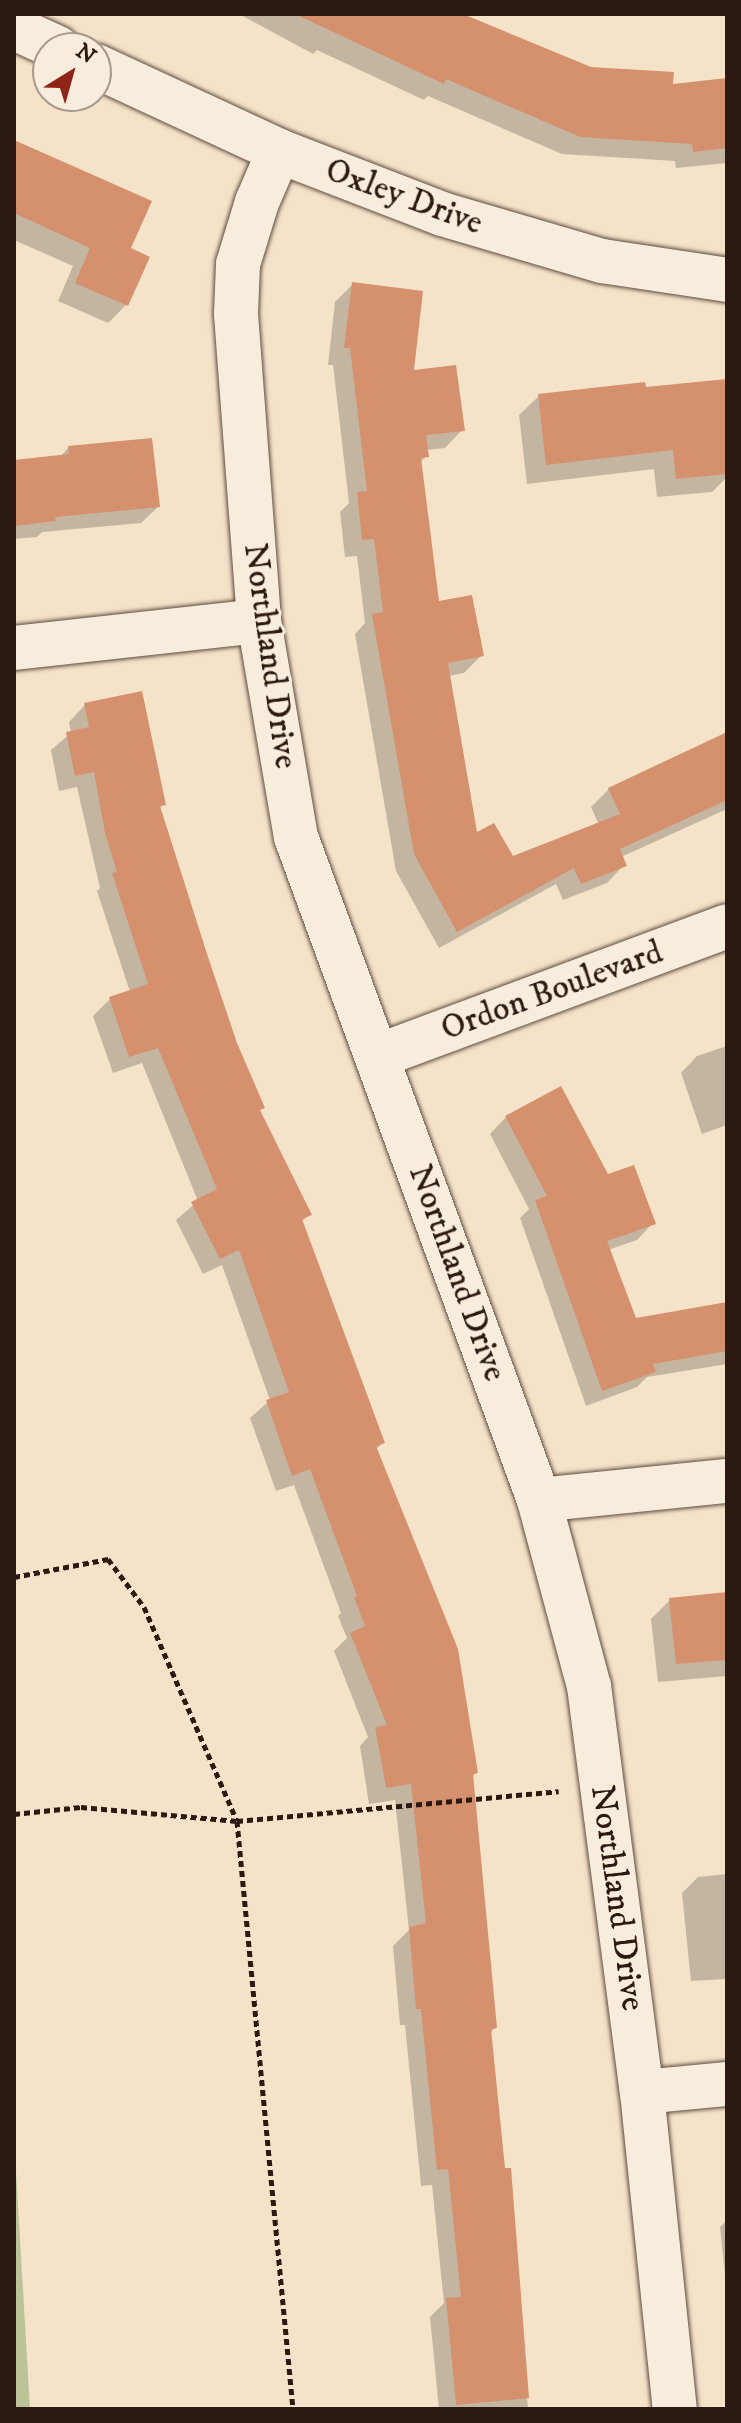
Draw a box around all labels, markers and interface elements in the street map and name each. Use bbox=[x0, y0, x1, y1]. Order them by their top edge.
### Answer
north arrow bbox=[32, 32, 112, 112]
text: N bbox=[70, 38, 101, 70]
street label: Oxley Drive bbox=[320, 150, 488, 244]
street label: Northland Drive bbox=[234, 541, 306, 771]
street label: Ordon Boulevard bbox=[436, 932, 668, 1050]
street label: Northland Drive bbox=[399, 1159, 515, 1387]
street label: Northland Drive bbox=[581, 1783, 653, 2013]

